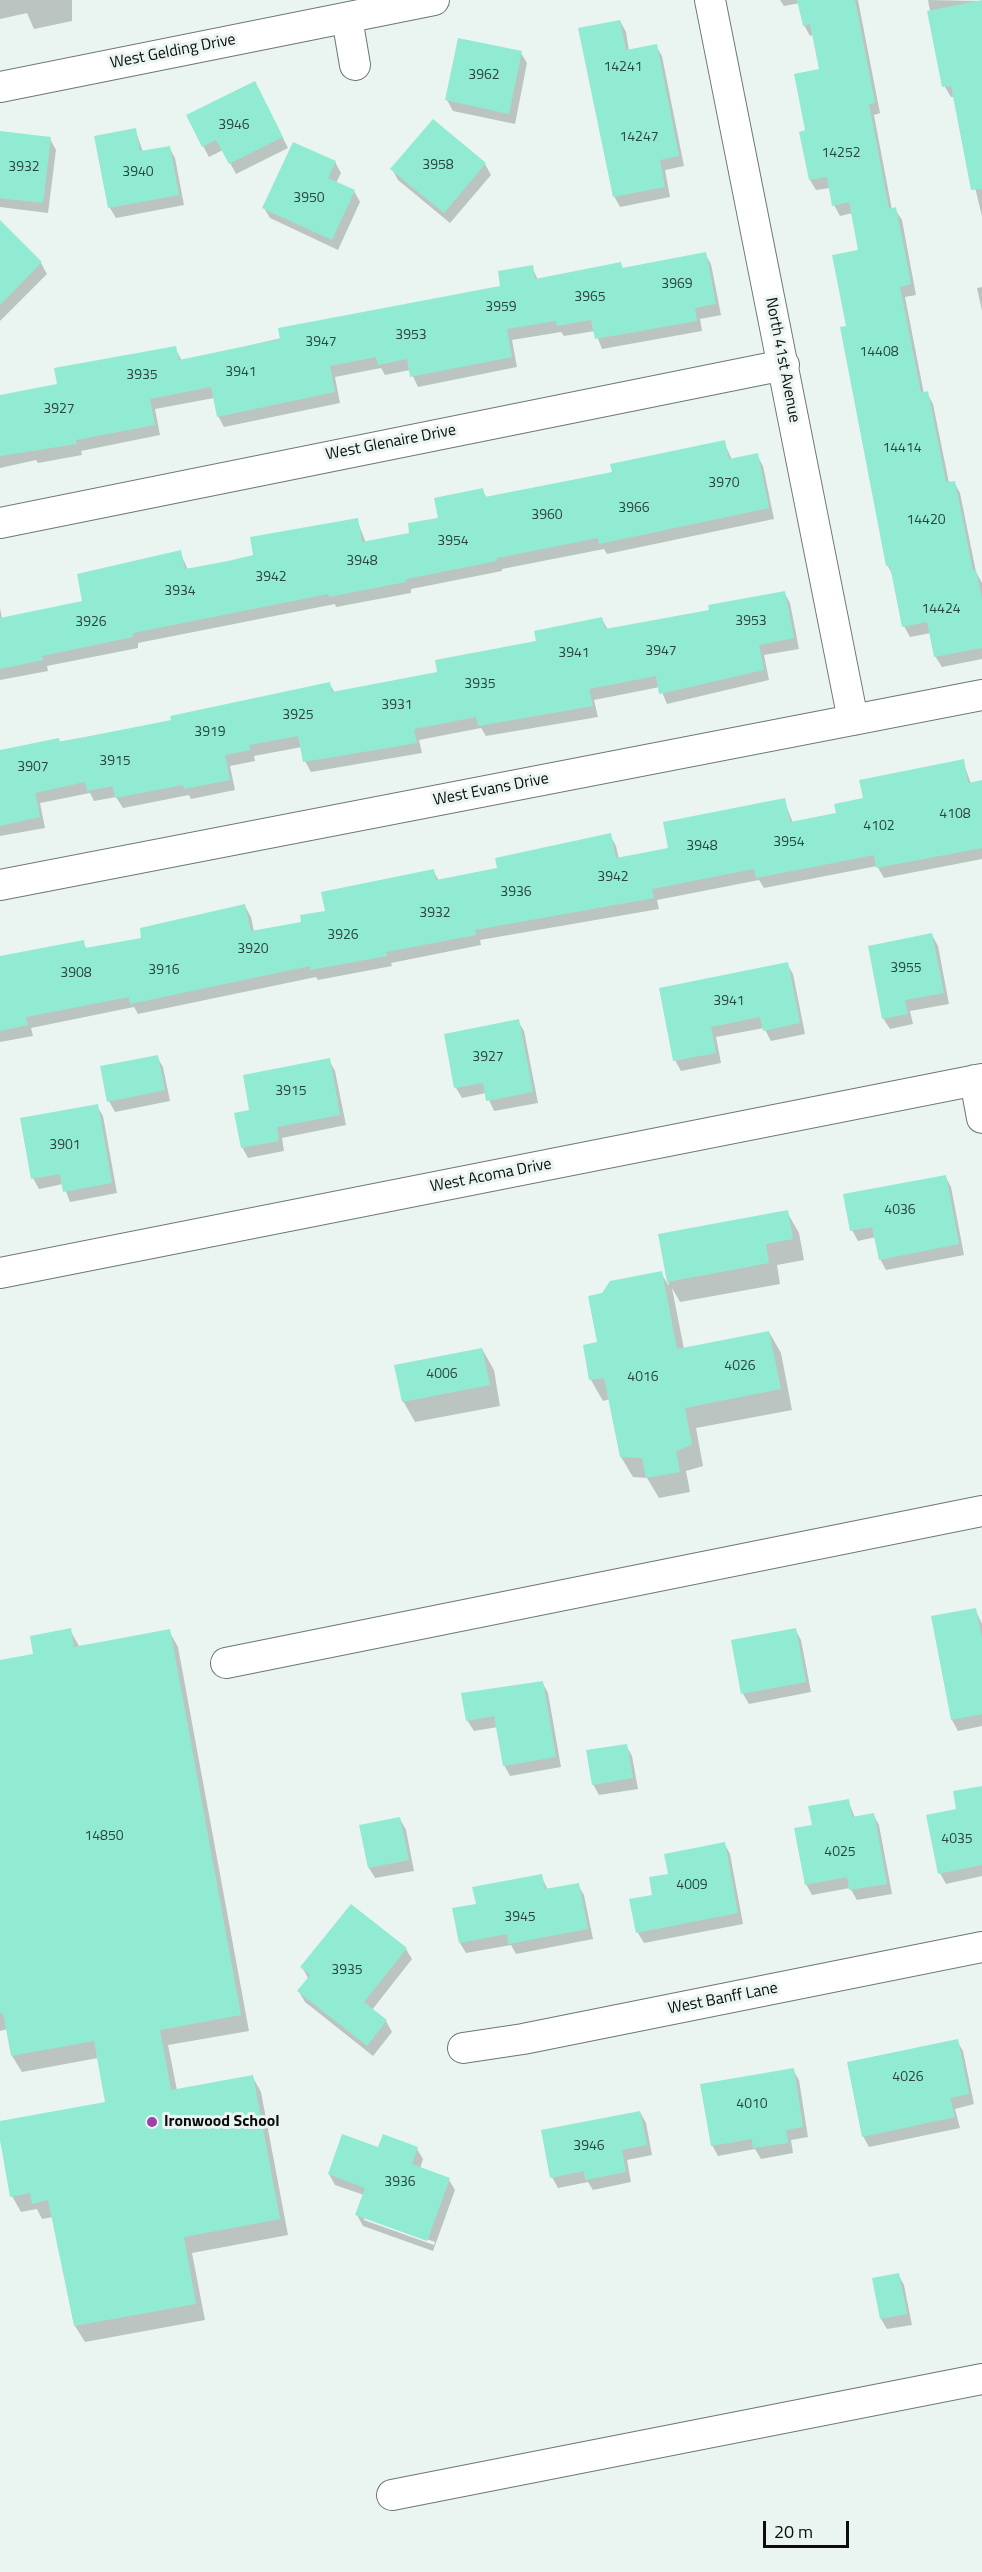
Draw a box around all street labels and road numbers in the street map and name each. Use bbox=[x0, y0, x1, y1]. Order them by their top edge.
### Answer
street label: West Gelding Drive bbox=[109, 30, 237, 74]
street label: North 41st Avenue bbox=[760, 296, 804, 424]
street label: West Glenaire Drive bbox=[324, 421, 458, 465]
street label: West Evans Drive bbox=[432, 769, 550, 811]
street label: West Acoma Drive bbox=[429, 1155, 553, 1197]
street label: West Banff Lane bbox=[666, 1979, 780, 2019]

